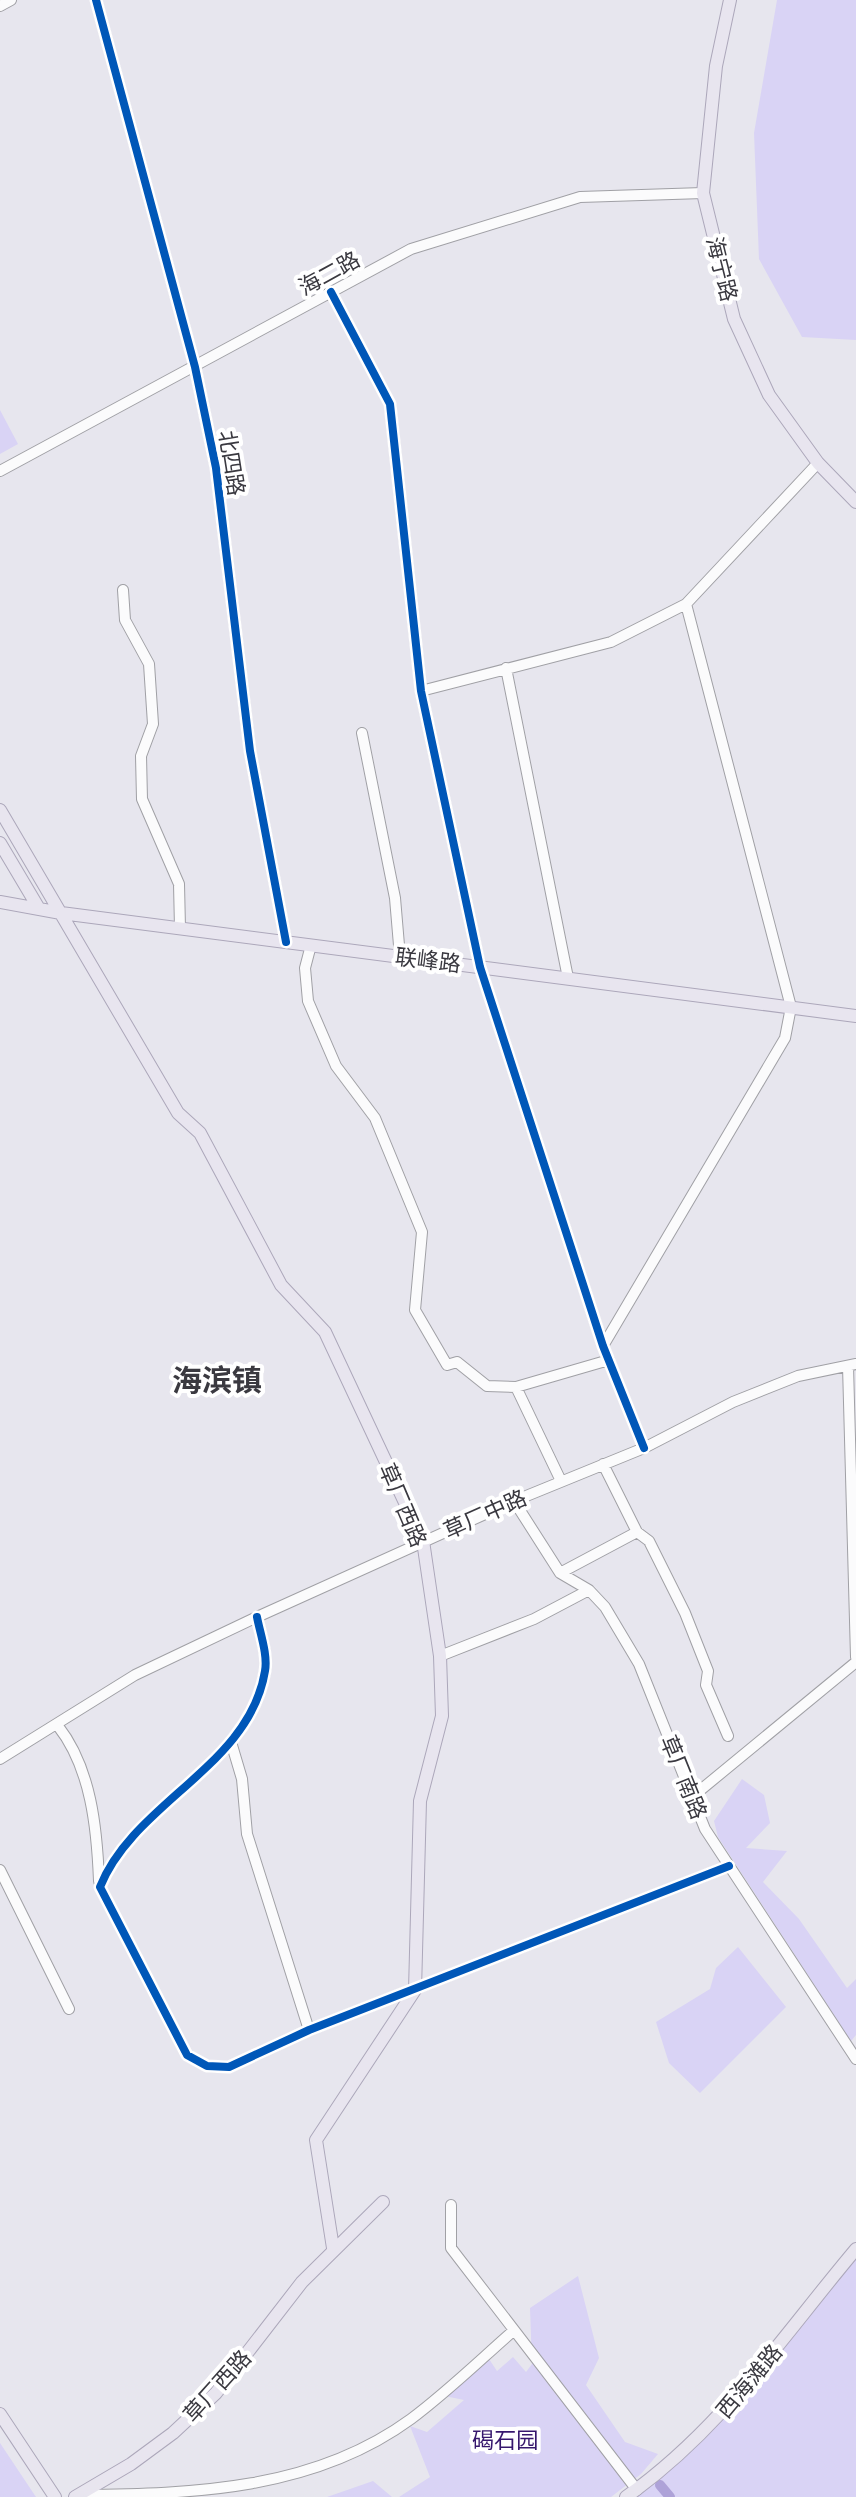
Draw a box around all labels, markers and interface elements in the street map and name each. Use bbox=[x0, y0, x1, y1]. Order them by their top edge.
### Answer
street label: 海宁路 bbox=[698, 234, 744, 305]
street label: 海二路 bbox=[293, 245, 366, 303]
street label: 北四路 bbox=[211, 428, 251, 498]
street label: 联峰路 bbox=[393, 942, 462, 980]
district label: 海滨镇 bbox=[172, 1361, 262, 1402]
street label: 草厂西路 bbox=[371, 1459, 433, 1552]
street label: 草厂中路 bbox=[439, 1483, 532, 1547]
street label: 草厂南路 bbox=[653, 1731, 713, 1824]
street label: 西海滩路 bbox=[710, 2338, 790, 2425]
street label: 草厂西路 bbox=[177, 2344, 258, 2429]
park label: 碣石园 bbox=[472, 2426, 538, 2456]

